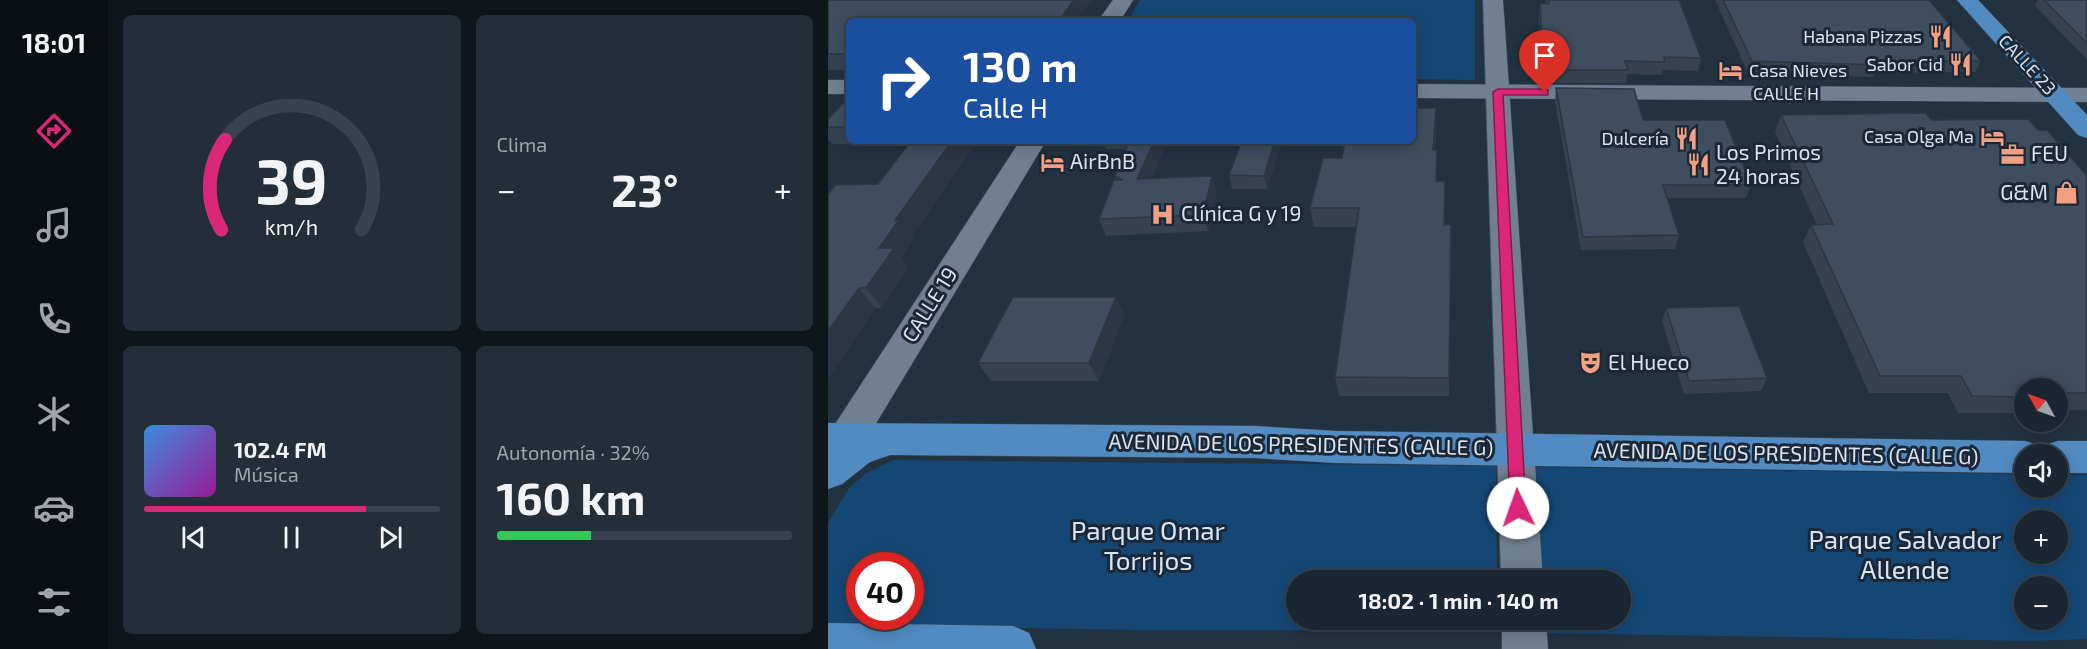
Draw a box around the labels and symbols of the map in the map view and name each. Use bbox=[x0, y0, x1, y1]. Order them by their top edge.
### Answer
restaurant icon: Habana Pizzas bbox=[1927, 24, 1953, 50]
place label: Habana Pizzas bbox=[1803, 25, 1922, 47]
pin bbox=[1519, 30, 1570, 92]
street label: CALLE 23 bbox=[1994, 30, 2061, 99]
restaurant icon: Sabor Cid bbox=[1948, 52, 1974, 78]
place label: Sabor Cid bbox=[1867, 53, 1943, 75]
hotel icon: Casa Nieves bbox=[1718, 58, 1744, 84]
place label: Casa Nieves bbox=[1749, 59, 1847, 81]
street label: CALLE H bbox=[1753, 82, 1819, 104]
hotel icon: Casa Olga Ma bbox=[1979, 124, 2005, 150]
place label: Casa Olga Ma bbox=[1864, 125, 1974, 147]
restaurant icon: Dulcería bbox=[1674, 126, 1700, 152]
place label: Dulcería bbox=[1602, 127, 1669, 149]
place label: Los Primos 24 horas bbox=[1716, 139, 1821, 188]
place label: FEU bbox=[2031, 140, 2068, 165]
office icon: FEU bbox=[2000, 141, 2026, 167]
place label: AirBnB bbox=[1070, 148, 1135, 173]
hotel icon: AirBnB bbox=[1039, 149, 1065, 175]
restaurant icon: Los Primos 24 horas bbox=[1685, 152, 1711, 178]
place label: G&M bbox=[2000, 179, 2048, 204]
shop icon: G&M bbox=[2053, 180, 2079, 206]
place label: Clínica G y 19 bbox=[1181, 200, 1301, 225]
hospital icon: Clínica G y 19 bbox=[1150, 201, 1176, 227]
street label: CALLE 19 bbox=[896, 262, 961, 346]
place label: El Hueco bbox=[1608, 349, 1689, 374]
theatre icon: El Hueco bbox=[1577, 350, 1603, 376]
north arrow bbox=[2014, 378, 2068, 432]
street label: AVENIDA DE LOS PRESIDENTES (CALLE G) bbox=[1108, 428, 1494, 459]
street label: AVENIDA DE LOS PRESIDENTES (CALLE G) bbox=[1593, 437, 1979, 468]
position arrow bbox=[1486, 476, 1550, 540]
park label: Parque Omar Torrijos bbox=[1071, 514, 1225, 575]
park label: Parque Salvador Allende bbox=[1808, 523, 2002, 584]
speed limit sign: 40 bbox=[846, 552, 924, 630]

